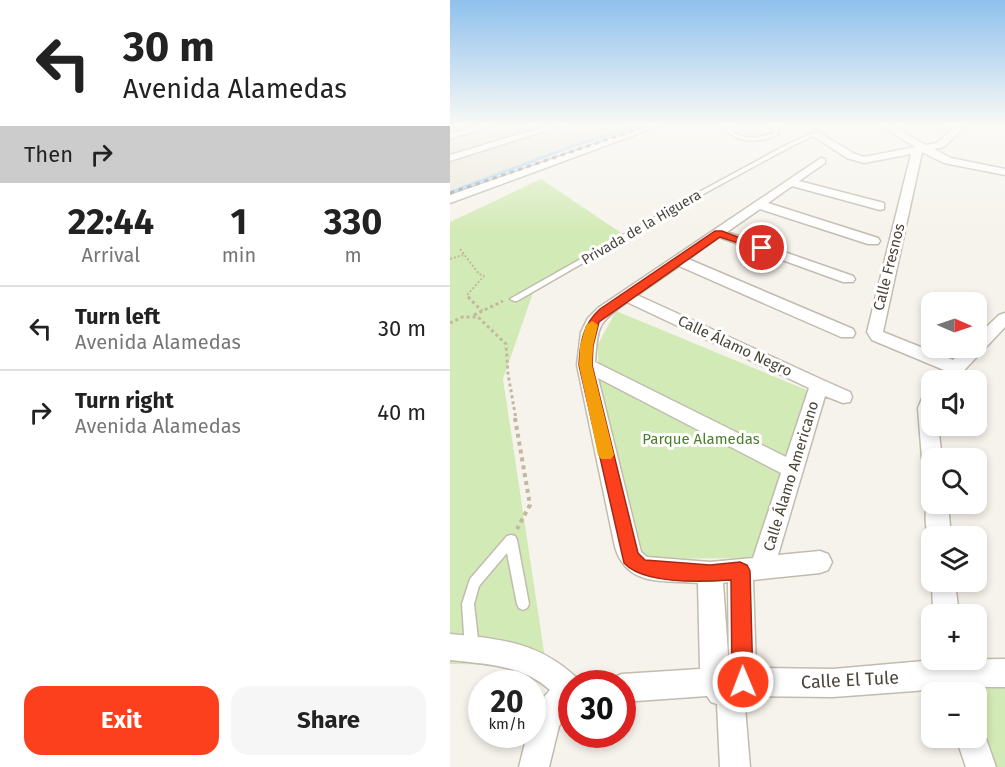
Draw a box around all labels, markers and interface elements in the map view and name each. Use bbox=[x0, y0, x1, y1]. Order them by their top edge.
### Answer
text: 30 m bbox=[123, 22, 215, 72]
icon: left bbox=[24, 24, 102, 102]
text: Avenida Alamedas bbox=[123, 73, 347, 105]
icon: right bbox=[85, 138, 118, 171]
text: Then bbox=[24, 141, 73, 168]
street label: Privada de la Higuera bbox=[578, 186, 704, 269]
text: 22:44 bbox=[68, 200, 154, 244]
text: 1 bbox=[231, 200, 247, 244]
text: 330 bbox=[324, 200, 382, 244]
pin bbox=[736, 222, 787, 273]
street label: Calle Fresnos bbox=[869, 222, 909, 312]
icon: arrive bbox=[745, 231, 778, 264]
text: Arrival bbox=[82, 243, 140, 267]
text: min bbox=[222, 243, 256, 267]
text: m bbox=[344, 243, 362, 267]
north arrow bbox=[921, 292, 987, 358]
map controls bbox=[921, 292, 987, 748]
text: Turn left bbox=[75, 303, 160, 330]
icon: left bbox=[24, 312, 57, 345]
street label: Calle Álamo Negro bbox=[675, 312, 795, 380]
text: 30 m bbox=[378, 315, 426, 342]
text: Avenida Alamedas bbox=[75, 330, 241, 354]
button: sound bbox=[921, 370, 987, 436]
text: Turn right bbox=[75, 387, 174, 414]
icon: right bbox=[24, 396, 57, 429]
text: 40 m bbox=[377, 399, 426, 426]
street label: Calle Álamo Americano bbox=[760, 399, 822, 553]
text: Avenida Alamedas bbox=[75, 414, 241, 438]
park label: Parque Alamedas bbox=[642, 430, 760, 448]
button: search bbox=[921, 448, 987, 514]
button: layers bbox=[921, 526, 987, 592]
button: + bbox=[921, 604, 987, 670]
position arrow bbox=[711, 650, 775, 714]
street label: Calle El Tule bbox=[800, 666, 900, 694]
speed limit sign: 30 bbox=[558, 670, 636, 748]
button: − bbox=[921, 682, 987, 748]
text: 20 bbox=[490, 684, 524, 720]
button: Exit bbox=[24, 686, 219, 755]
button: Share bbox=[231, 686, 426, 755]
text: km/h bbox=[488, 715, 526, 733]

